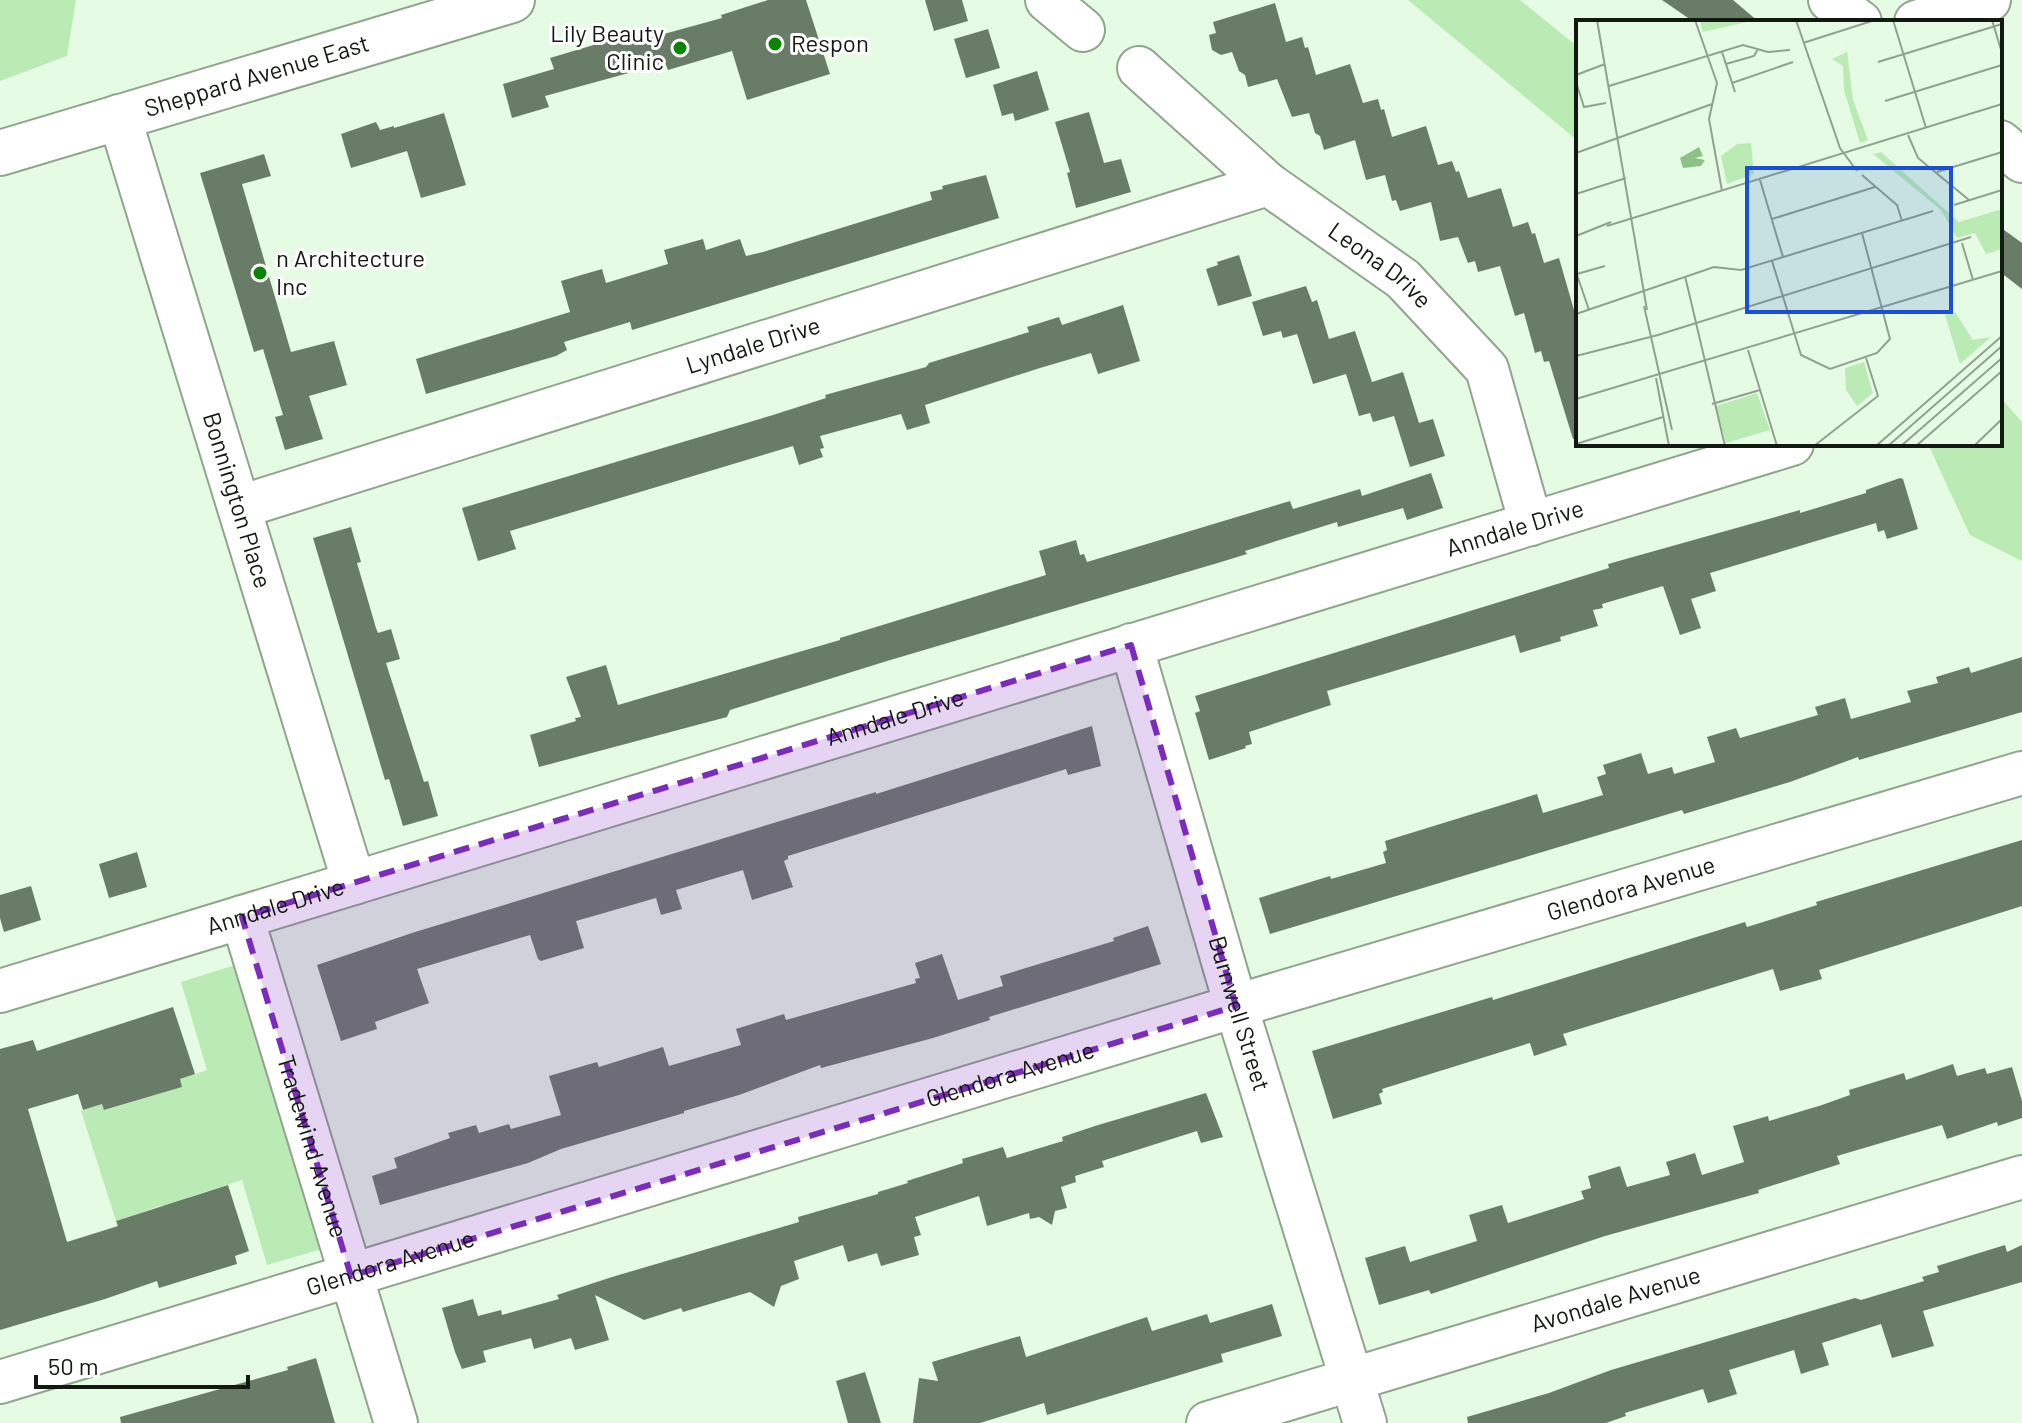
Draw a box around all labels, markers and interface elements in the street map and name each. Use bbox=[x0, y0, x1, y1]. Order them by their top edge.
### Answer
place label: Lily Beauty Clinic bbox=[550, 18, 664, 75]
inset map bbox=[1576, 20, 2002, 446]
street label: Sheppard Avenue East bbox=[141, 28, 372, 122]
place label: Respon bbox=[791, 28, 869, 57]
marker: Respon bbox=[766, 35, 784, 53]
marker: Lily Beauty Clinic bbox=[671, 39, 689, 57]
street label: Leona Drive bbox=[1323, 215, 1439, 313]
place label: n Architecture Inc bbox=[276, 243, 425, 300]
marker: n Architecture Inc bbox=[251, 264, 269, 282]
street label: Lyndale Drive bbox=[682, 310, 824, 379]
street label: Bonnington Place bbox=[198, 408, 279, 591]
street label: Anndale Drive bbox=[1442, 492, 1587, 562]
street label: Anndale Drive bbox=[822, 682, 967, 751]
street label: Glendora Avenue bbox=[1543, 849, 1718, 926]
street label: Anndale Drive bbox=[203, 871, 347, 940]
street label: Burnwell Street bbox=[1203, 932, 1277, 1094]
street label: Glendora Avenue bbox=[922, 1034, 1097, 1112]
street label: Tradewind Avenue bbox=[272, 1051, 355, 1241]
street label: Glendora Avenue bbox=[302, 1223, 477, 1301]
street label: Avondale Avenue bbox=[1527, 1259, 1704, 1338]
scale bar bbox=[36, 1339, 248, 1389]
text: 50 m bbox=[48, 1351, 99, 1380]

